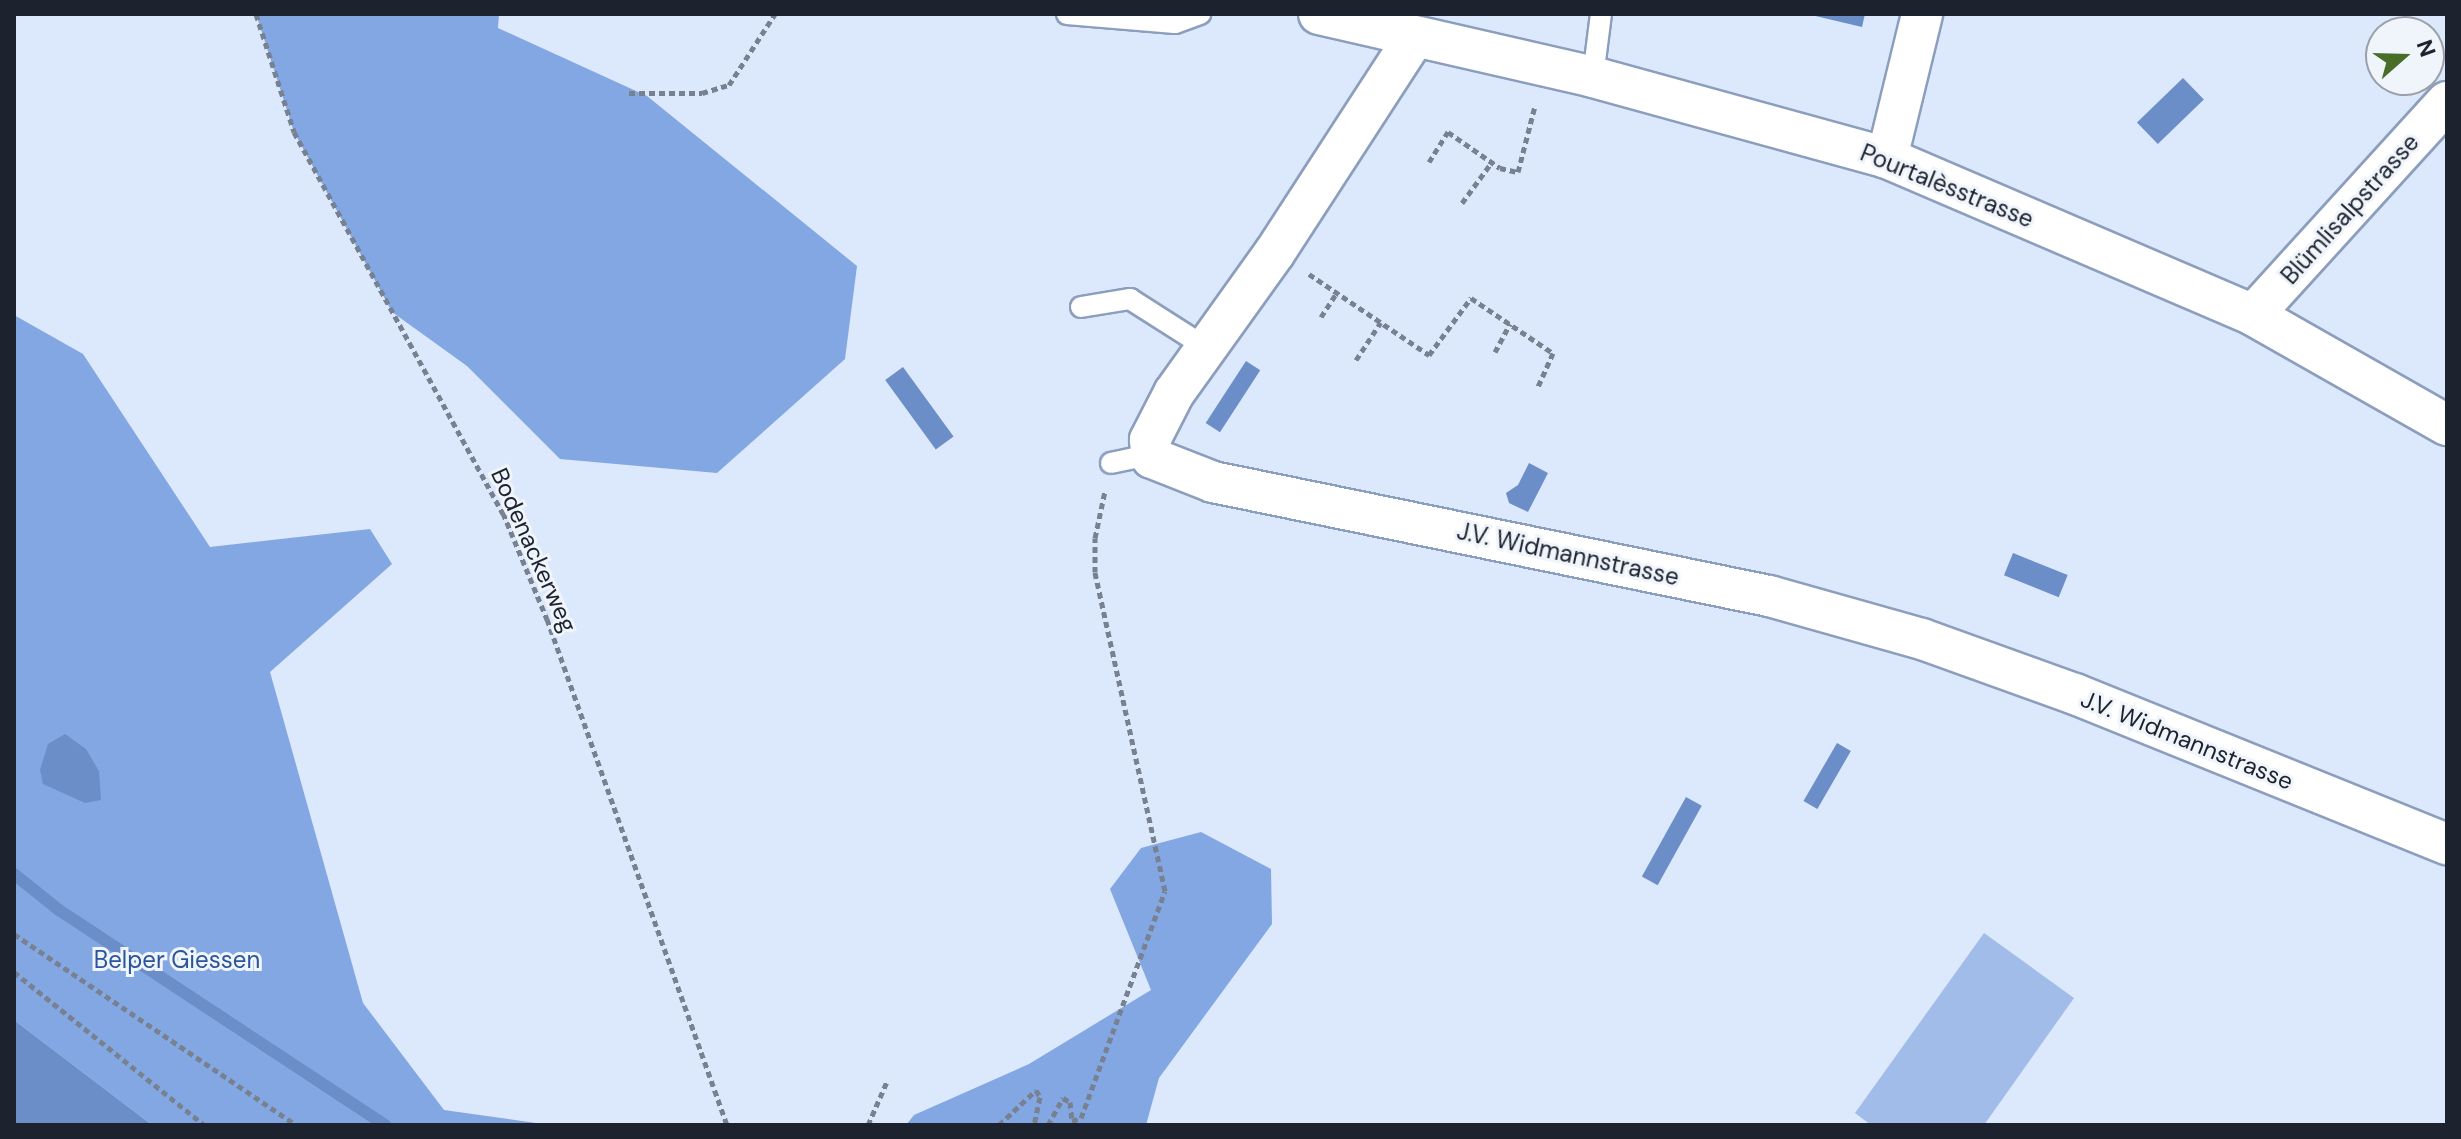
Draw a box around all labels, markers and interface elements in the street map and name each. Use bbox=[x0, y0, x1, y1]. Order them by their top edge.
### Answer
north arrow bbox=[2365, 16, 2445, 96]
text: N bbox=[2410, 36, 2443, 61]
street label: Blümlisalpstrasse bbox=[2275, 128, 2425, 290]
street label: Pourtalèsstrasse bbox=[1856, 138, 2038, 234]
street label: Bodenackerweg bbox=[485, 464, 583, 636]
street label: J.V. Widmannstrasse bbox=[1454, 516, 1682, 592]
street label: J.V. Widmannstrasse bbox=[2077, 684, 2297, 796]
park label: Belper Giessen bbox=[94, 946, 260, 974]

